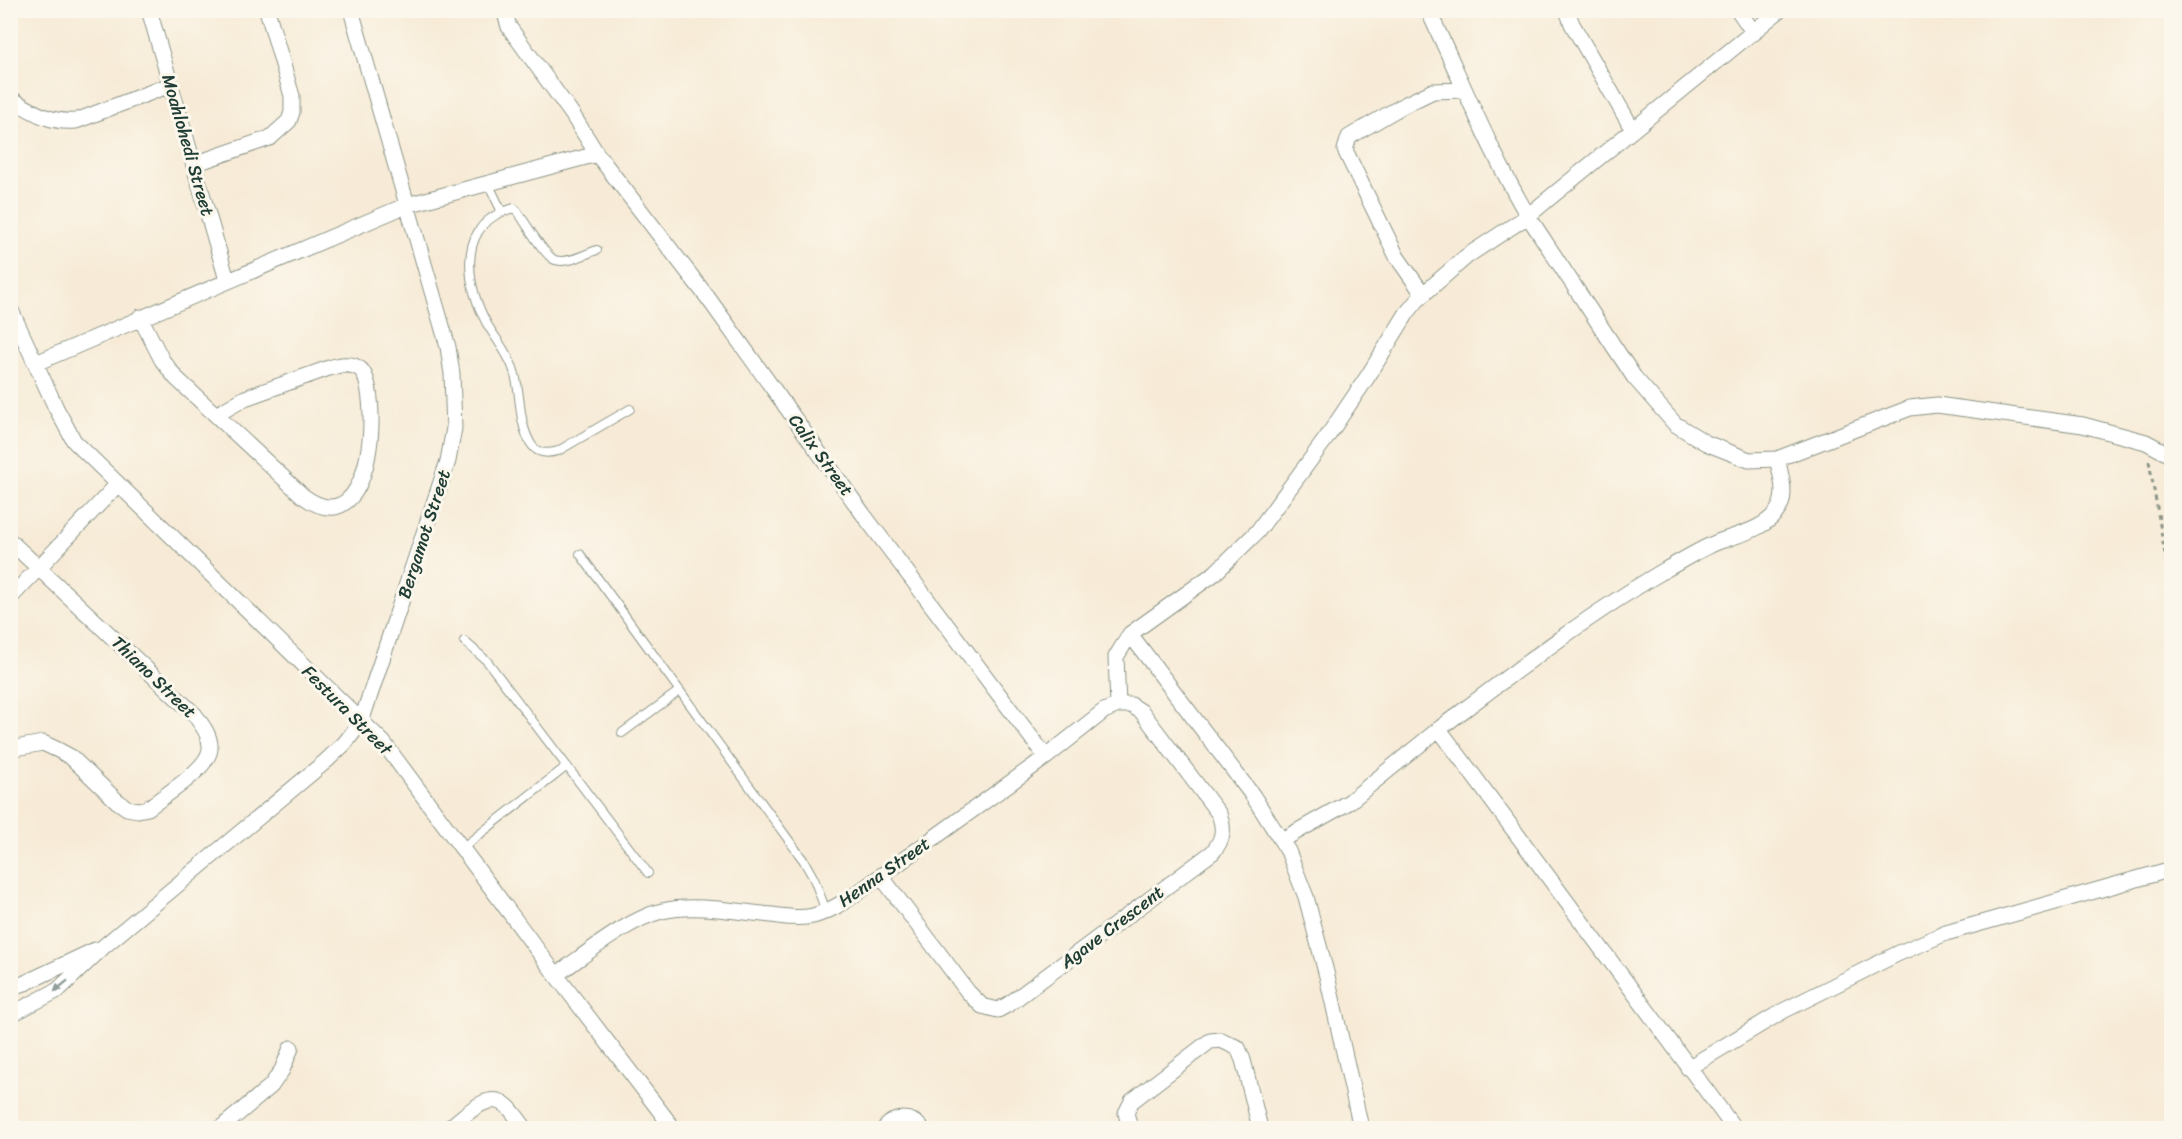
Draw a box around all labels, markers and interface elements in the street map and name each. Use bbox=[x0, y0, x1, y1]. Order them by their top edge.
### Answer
street label: Moahlohedi Street bbox=[152, 70, 224, 220]
street label: Calix Street bbox=[780, 407, 862, 503]
street label: Bergamot Street bbox=[388, 465, 460, 603]
street label: Thiano Street bbox=[104, 628, 204, 726]
street label: Festura Street bbox=[294, 657, 401, 764]
street label: Henna Street bbox=[831, 828, 937, 916]
street label: Agave Crescent bbox=[1052, 877, 1171, 978]
one-way arrow bbox=[53, 980, 69, 993]

